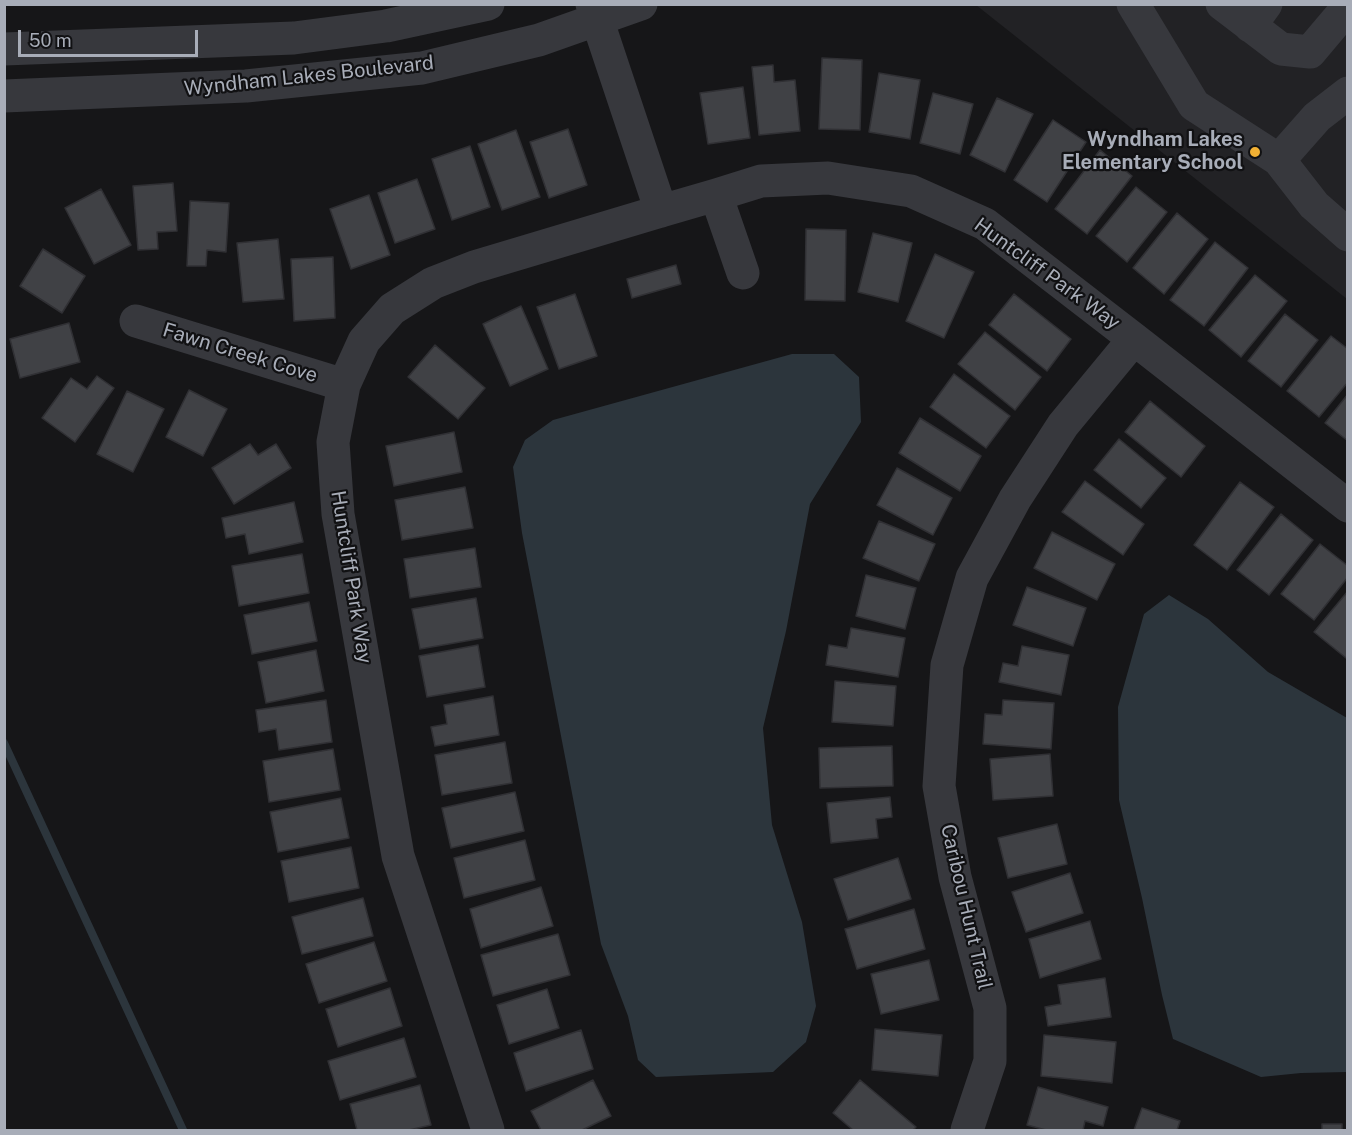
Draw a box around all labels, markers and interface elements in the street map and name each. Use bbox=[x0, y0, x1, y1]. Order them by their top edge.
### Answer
scale bar bbox=[21, 18, 201, 56]
text: 50 m bbox=[29, 30, 72, 51]
street label: Wyndham Lakes Boulevard bbox=[183, 51, 435, 101]
place label: Wyndham Lakes Elementary School bbox=[1062, 128, 1243, 175]
marker: Wyndham Lakes Elementary School bbox=[1248, 145, 1262, 159]
street label: Huntcliff Park Way bbox=[969, 213, 1125, 335]
street label: Fawn Creek Cove bbox=[160, 318, 320, 388]
street label: Huntcliff Park Way bbox=[325, 489, 377, 665]
street label: Caribou Hunt Trail bbox=[935, 822, 997, 992]

